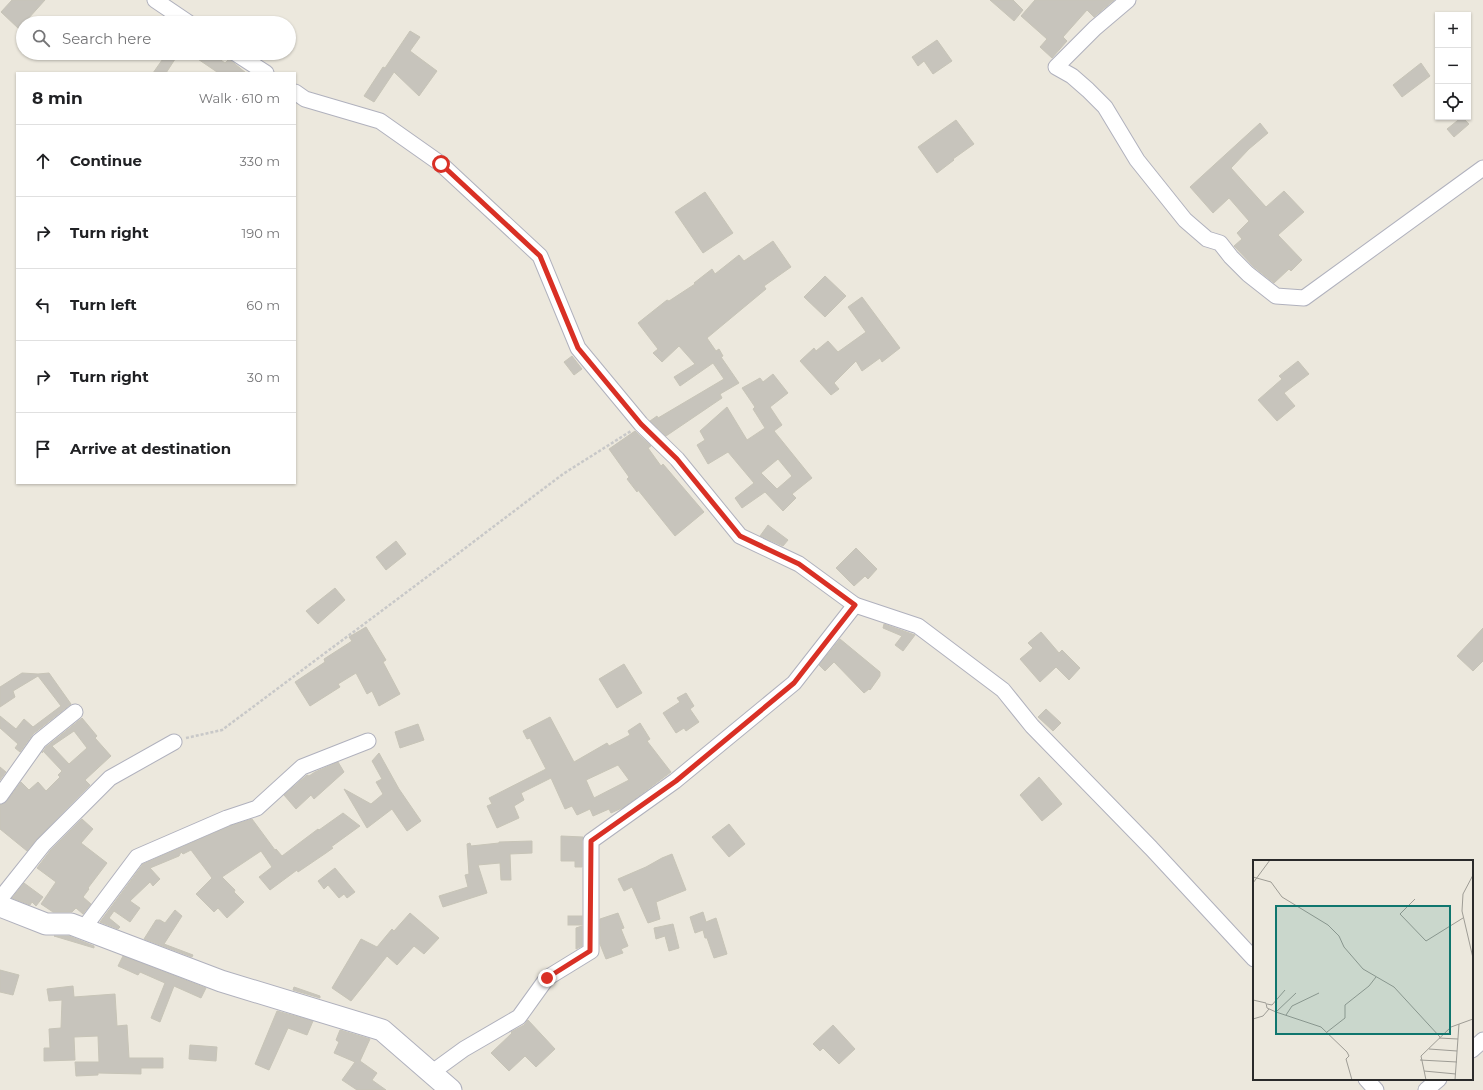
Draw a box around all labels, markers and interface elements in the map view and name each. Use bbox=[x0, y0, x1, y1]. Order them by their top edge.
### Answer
map controls bbox=[1435, 12, 1471, 120]
button: + bbox=[1435, 12, 1471, 48]
search box bbox=[16, 16, 296, 60]
icon: search bbox=[30, 27, 52, 49]
text: Search here bbox=[62, 29, 151, 48]
button: − bbox=[1435, 48, 1471, 84]
button: locate bbox=[1435, 84, 1471, 120]
text: 8 min bbox=[32, 88, 83, 108]
text: Walk · 610 m bbox=[199, 90, 280, 106]
icon: ahead bbox=[32, 150, 54, 172]
text: Continue bbox=[70, 151, 142, 170]
text: 330 m bbox=[240, 153, 280, 169]
route start bbox=[432, 155, 450, 173]
icon: right bbox=[32, 222, 54, 244]
text: Turn right bbox=[70, 223, 149, 242]
text: 190 m bbox=[242, 225, 280, 241]
icon: left bbox=[32, 294, 54, 316]
text: Turn left bbox=[70, 295, 137, 314]
text: 60 m bbox=[246, 297, 280, 313]
icon: right bbox=[32, 366, 54, 388]
text: Turn right bbox=[70, 367, 149, 386]
text: 30 m bbox=[247, 369, 280, 385]
icon: arrive bbox=[32, 438, 54, 460]
text: Arrive at destination bbox=[70, 439, 231, 458]
inset map bbox=[1253, 860, 1473, 1080]
route end bbox=[538, 969, 556, 987]

